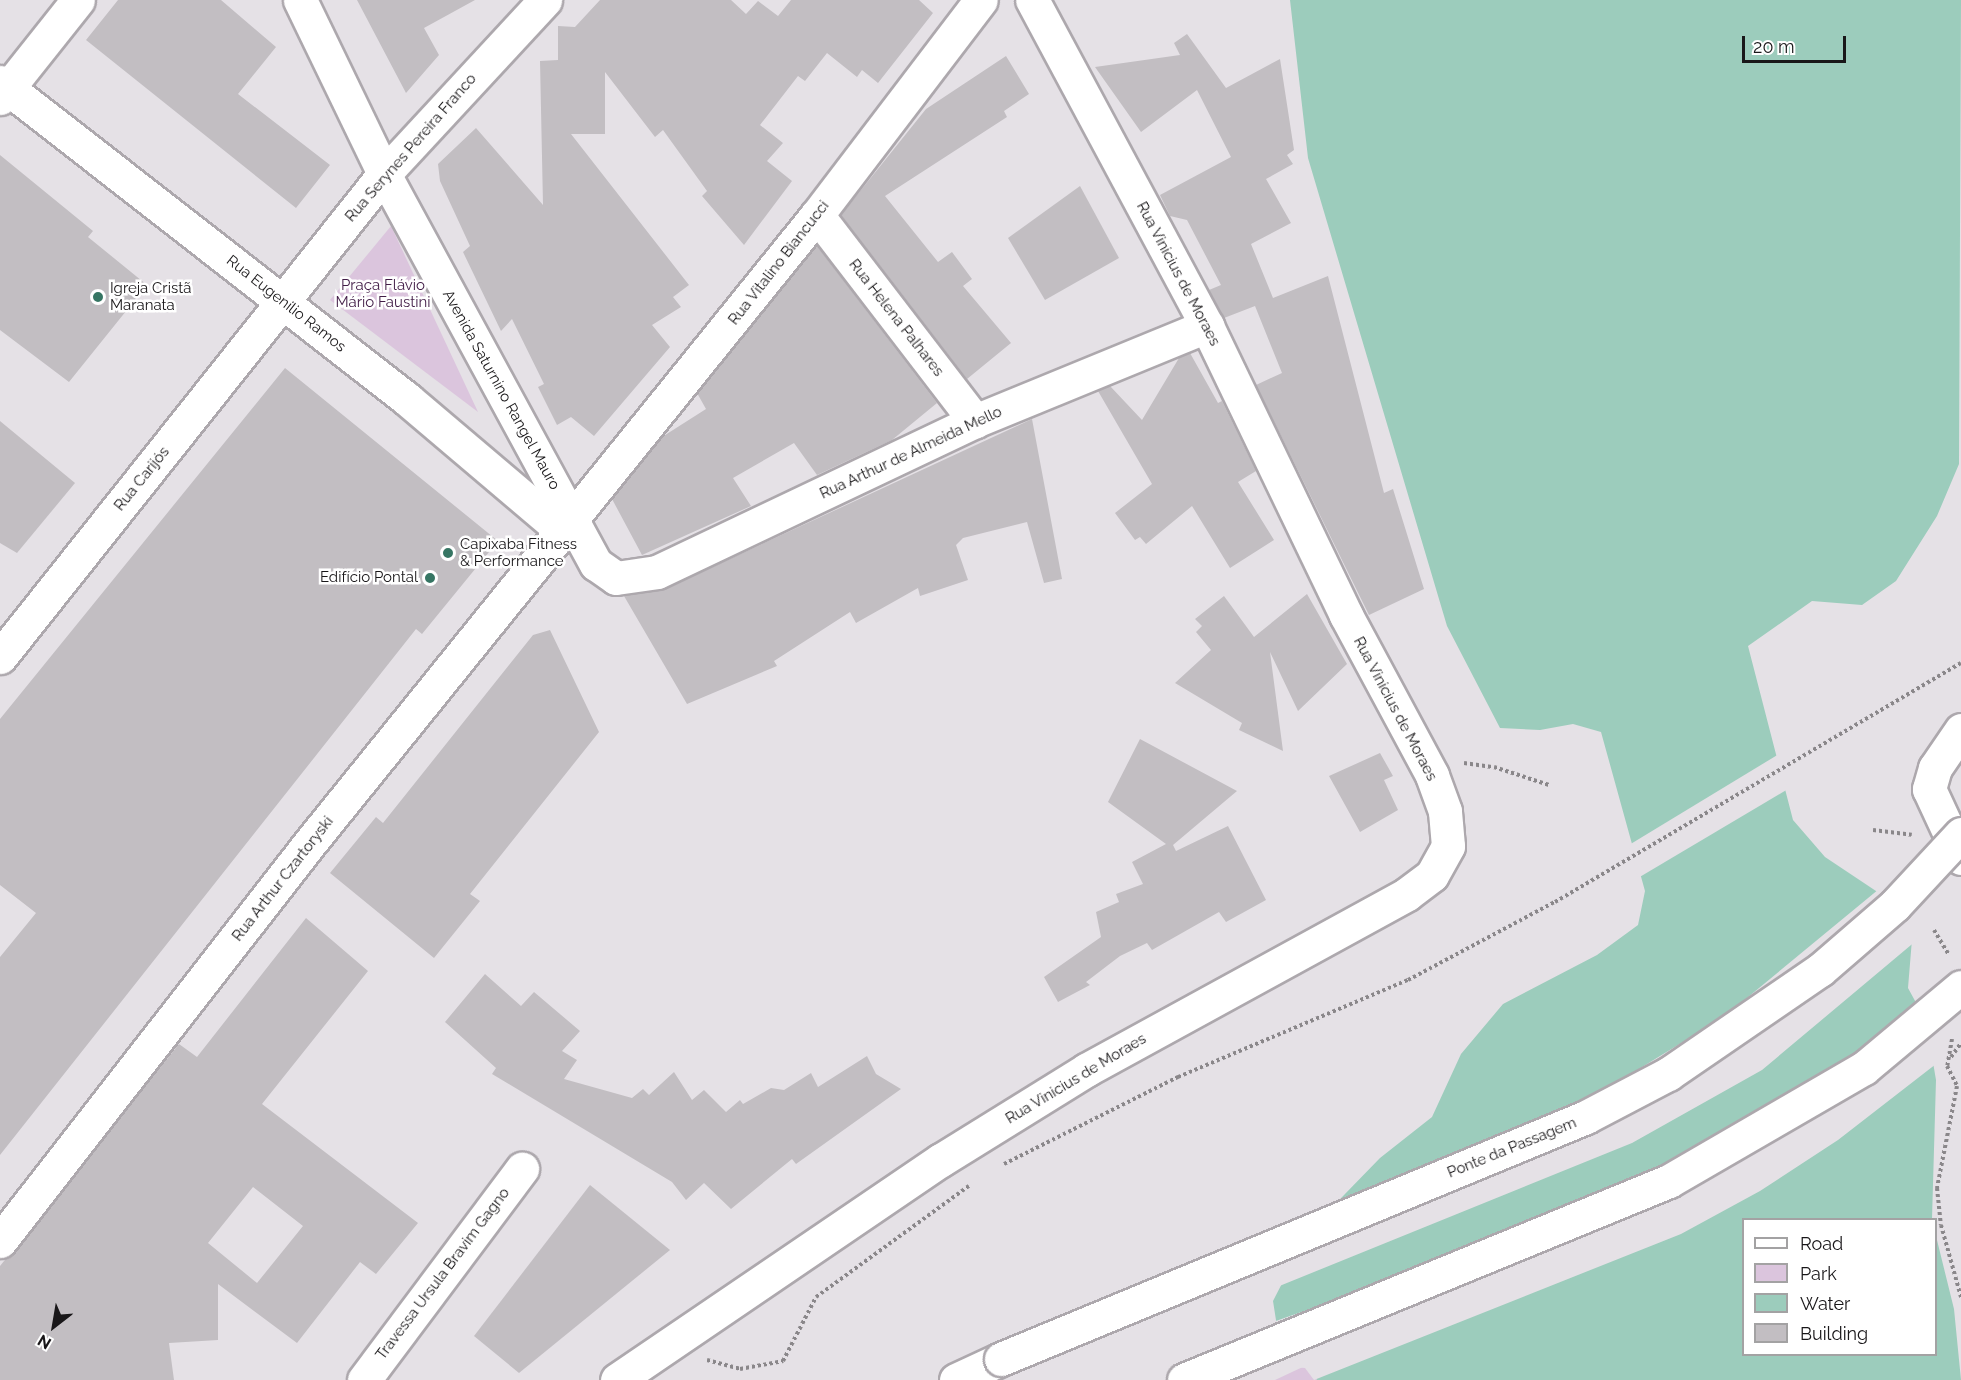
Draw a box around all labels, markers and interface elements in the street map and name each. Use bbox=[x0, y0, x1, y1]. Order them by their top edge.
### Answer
scale bar bbox=[1745, 24, 1848, 62]
text: 20 m bbox=[1753, 36, 1795, 57]
street label: Rua Serynes Pereira Franco bbox=[342, 70, 480, 226]
street label: Rua Vitalino Biancucci bbox=[725, 197, 833, 329]
street label: Rua Vinicius de Moraes bbox=[1132, 199, 1224, 349]
street label: Rua Eugenílio Ramos bbox=[223, 252, 349, 356]
street label: Rua Helena Palhares bbox=[845, 256, 947, 380]
park label: Praça Flávio Mário Faustini bbox=[335, 276, 431, 311]
place label: Igreja Cristã Maranata bbox=[110, 279, 191, 314]
street label: Avenida Saturnino Rangel Mauro bbox=[438, 287, 564, 493]
marker: Igreja Cristã Maranata bbox=[91, 290, 105, 304]
street label: Rua Arthur de Almeida Mello bbox=[817, 403, 1005, 503]
street label: Rua Carijós bbox=[111, 443, 173, 515]
place label: Capixaba Fitness & Performance bbox=[460, 535, 577, 570]
marker: Capixaba Fitness & Performance bbox=[441, 546, 455, 560]
place label: Edifício Pontal bbox=[320, 569, 418, 587]
marker: Edifício Pontal bbox=[423, 571, 437, 585]
street label: Rua Vinicius de Moraes bbox=[1349, 634, 1441, 784]
street label: Rua Arthur Czartoryski bbox=[228, 813, 338, 945]
street label: Rua Vinicius de Moraes bbox=[1002, 1030, 1150, 1128]
street label: Ponte da Passagem bbox=[1445, 1114, 1579, 1182]
street label: Travessa Ursula Bravim Gagno bbox=[372, 1184, 514, 1364]
legend bbox=[1742, 1218, 1937, 1356]
text: Road bbox=[1800, 1233, 1843, 1254]
text: Park bbox=[1800, 1263, 1837, 1284]
text: Water bbox=[1800, 1293, 1850, 1314]
north arrow bbox=[24, 1296, 84, 1356]
text: Building bbox=[1800, 1323, 1868, 1344]
text: N bbox=[34, 1331, 55, 1353]

